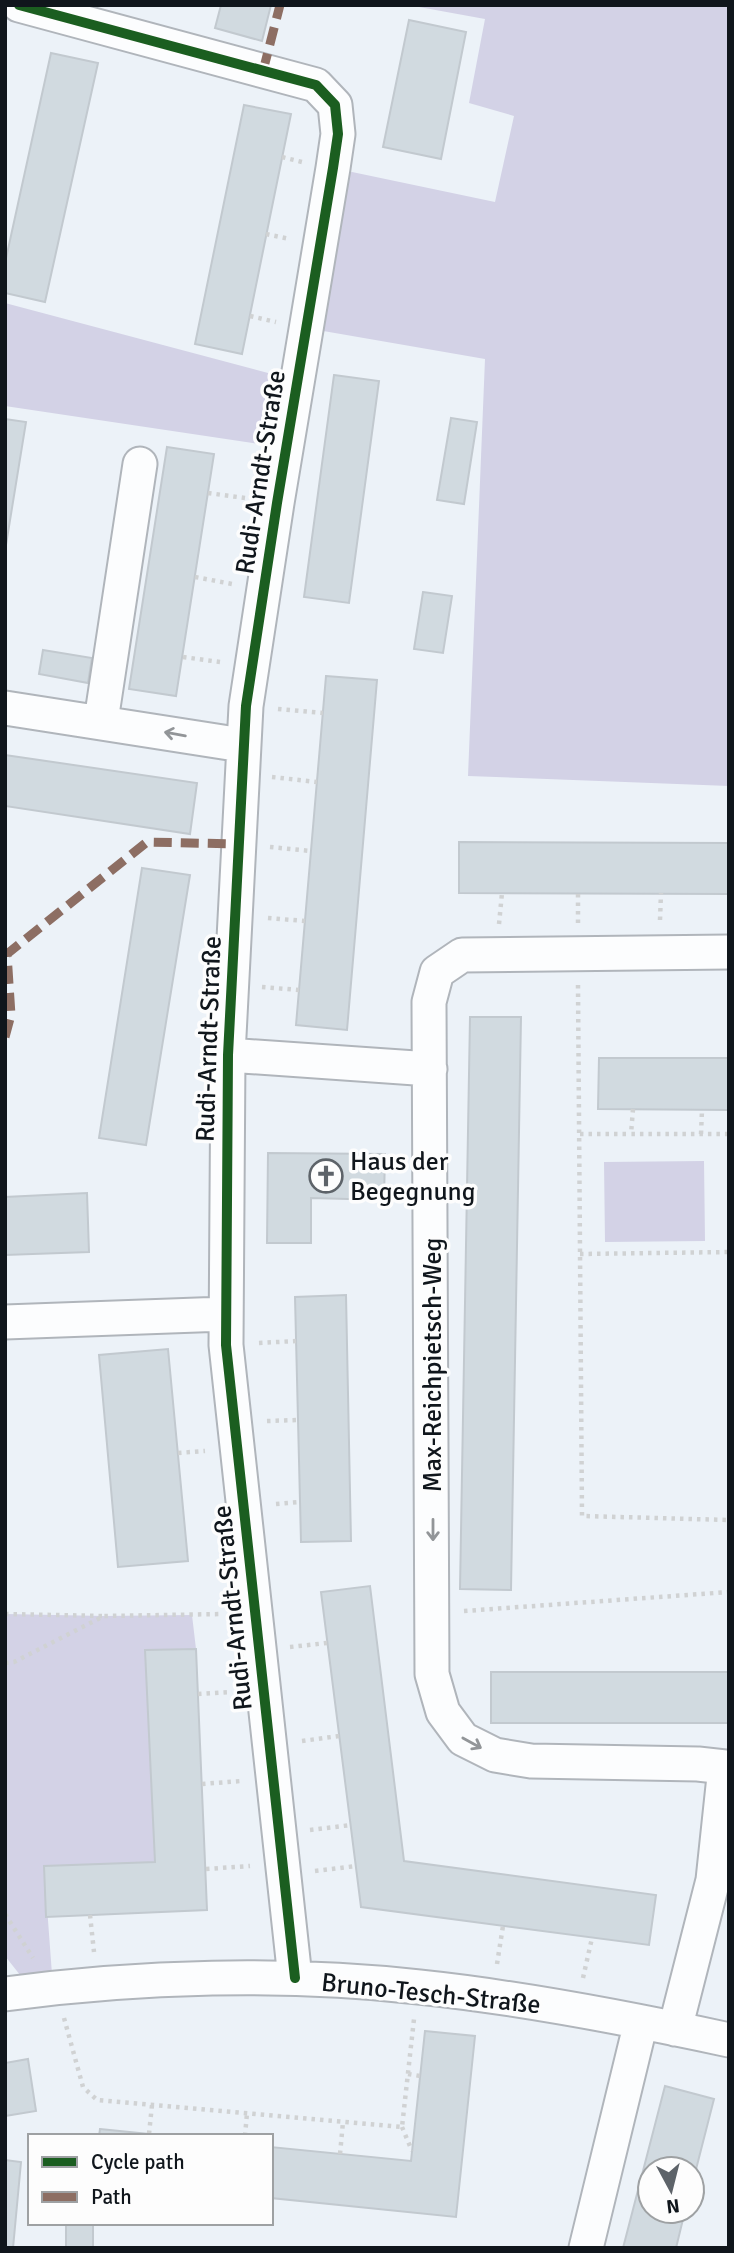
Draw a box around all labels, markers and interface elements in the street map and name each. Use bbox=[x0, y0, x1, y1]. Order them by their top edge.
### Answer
street label: Rudi-Arndt-Straße bbox=[229, 368, 293, 576]
one-way arrow bbox=[164, 727, 187, 740]
street label: Rudi-Arndt-Straße bbox=[189, 935, 229, 1143]
place label: Haus der Begegnung bbox=[350, 1146, 476, 1208]
church icon: Haus der Begegnung bbox=[307, 1157, 345, 1195]
street label: Max-Reichpietsch-Weg bbox=[417, 1238, 449, 1492]
street label: Rudi-Arndt-Straße bbox=[206, 1504, 260, 1712]
one-way arrow bbox=[426, 1518, 440, 1541]
one-way arrow bbox=[461, 1737, 482, 1750]
street label: Bruno-Tesch-Straße bbox=[320, 1967, 542, 2021]
legend bbox=[28, 2134, 273, 2225]
text: Cycle path bbox=[91, 2149, 185, 2175]
north arrow bbox=[636, 2155, 706, 2225]
text: Path bbox=[91, 2184, 132, 2210]
text: N bbox=[665, 2193, 681, 2219]

